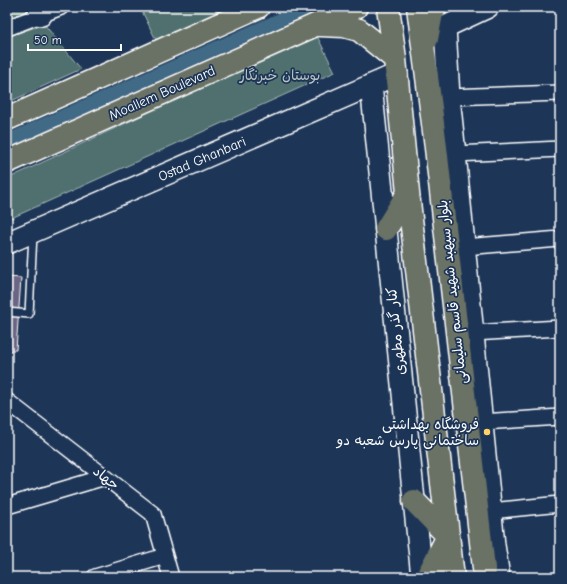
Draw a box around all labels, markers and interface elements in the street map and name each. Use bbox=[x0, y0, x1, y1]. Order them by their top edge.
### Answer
scale bar bbox=[28, 26, 121, 52]
text: 50 m bbox=[34, 33, 62, 47]
street label: Moallem Boulevard bbox=[106, 62, 218, 124]
park label: بوستان خبرنگار bbox=[239, 67, 320, 84]
street label: Ostad Ghanbari bbox=[156, 133, 248, 185]
street label: بلوار سپهبد شهید قاسم سلیمانی bbox=[434, 199, 472, 385]
street label: کنار گذر مطهری bbox=[383, 286, 409, 376]
place label: فروشگاه بهداشتی ساختمانی پارس شعبه دو bbox=[336, 416, 479, 450]
marker: فروشگاه بهداشتی ساختمانی پارس شعبه دو bbox=[482, 427, 492, 437]
street label: جهاد bbox=[90, 462, 122, 494]

